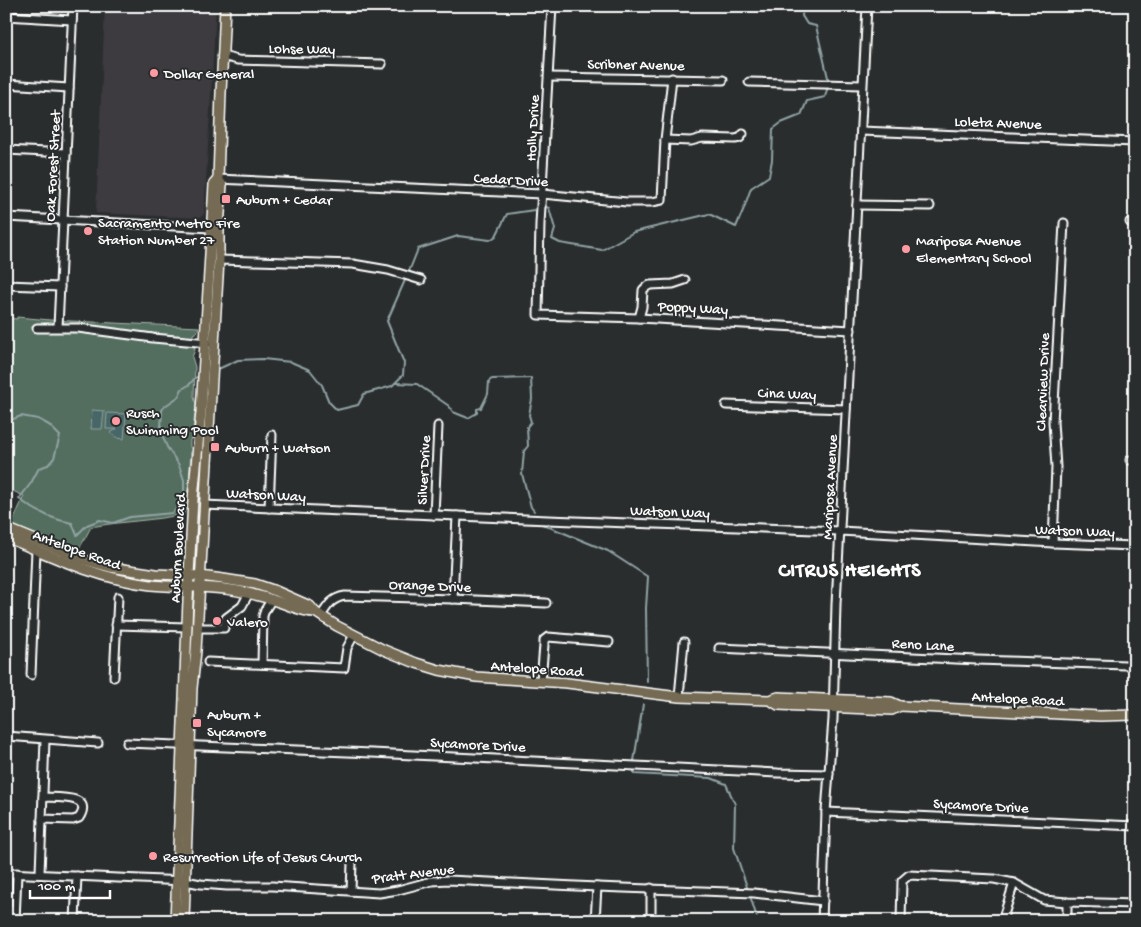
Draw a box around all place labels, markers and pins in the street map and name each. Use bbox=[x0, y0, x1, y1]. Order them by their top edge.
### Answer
place label: Dollar General bbox=[163, 66, 254, 84]
marker: Dollar General bbox=[148, 67, 160, 79]
place label: Auburn + Cedar bbox=[236, 192, 334, 210]
marker: Auburn + Cedar bbox=[220, 193, 232, 205]
place label: Sacramento Metro Fire Station Number 27 bbox=[98, 215, 240, 250]
marker: Sacramento Metro Fire Station Number 27 bbox=[82, 225, 94, 237]
place label: Mariposa Avenue Elementary School bbox=[916, 233, 1032, 268]
marker: Mariposa Avenue Elementary School bbox=[900, 243, 912, 255]
place label: Rusch Swimming Pool bbox=[126, 405, 219, 440]
marker: Rusch Swimming Pool bbox=[110, 415, 122, 427]
place label: Auburn + Watson bbox=[225, 440, 330, 458]
marker: Auburn + Watson bbox=[209, 441, 221, 453]
place label: Valero bbox=[226, 614, 268, 632]
marker: Valero bbox=[211, 615, 223, 627]
place label: Auburn + Sycamore bbox=[207, 707, 267, 742]
marker: Auburn + Sycamore bbox=[191, 717, 203, 729]
place label: Resurrection Life of Jesus Church bbox=[163, 849, 362, 867]
marker: Resurrection Life of Jesus Church bbox=[147, 850, 159, 862]

